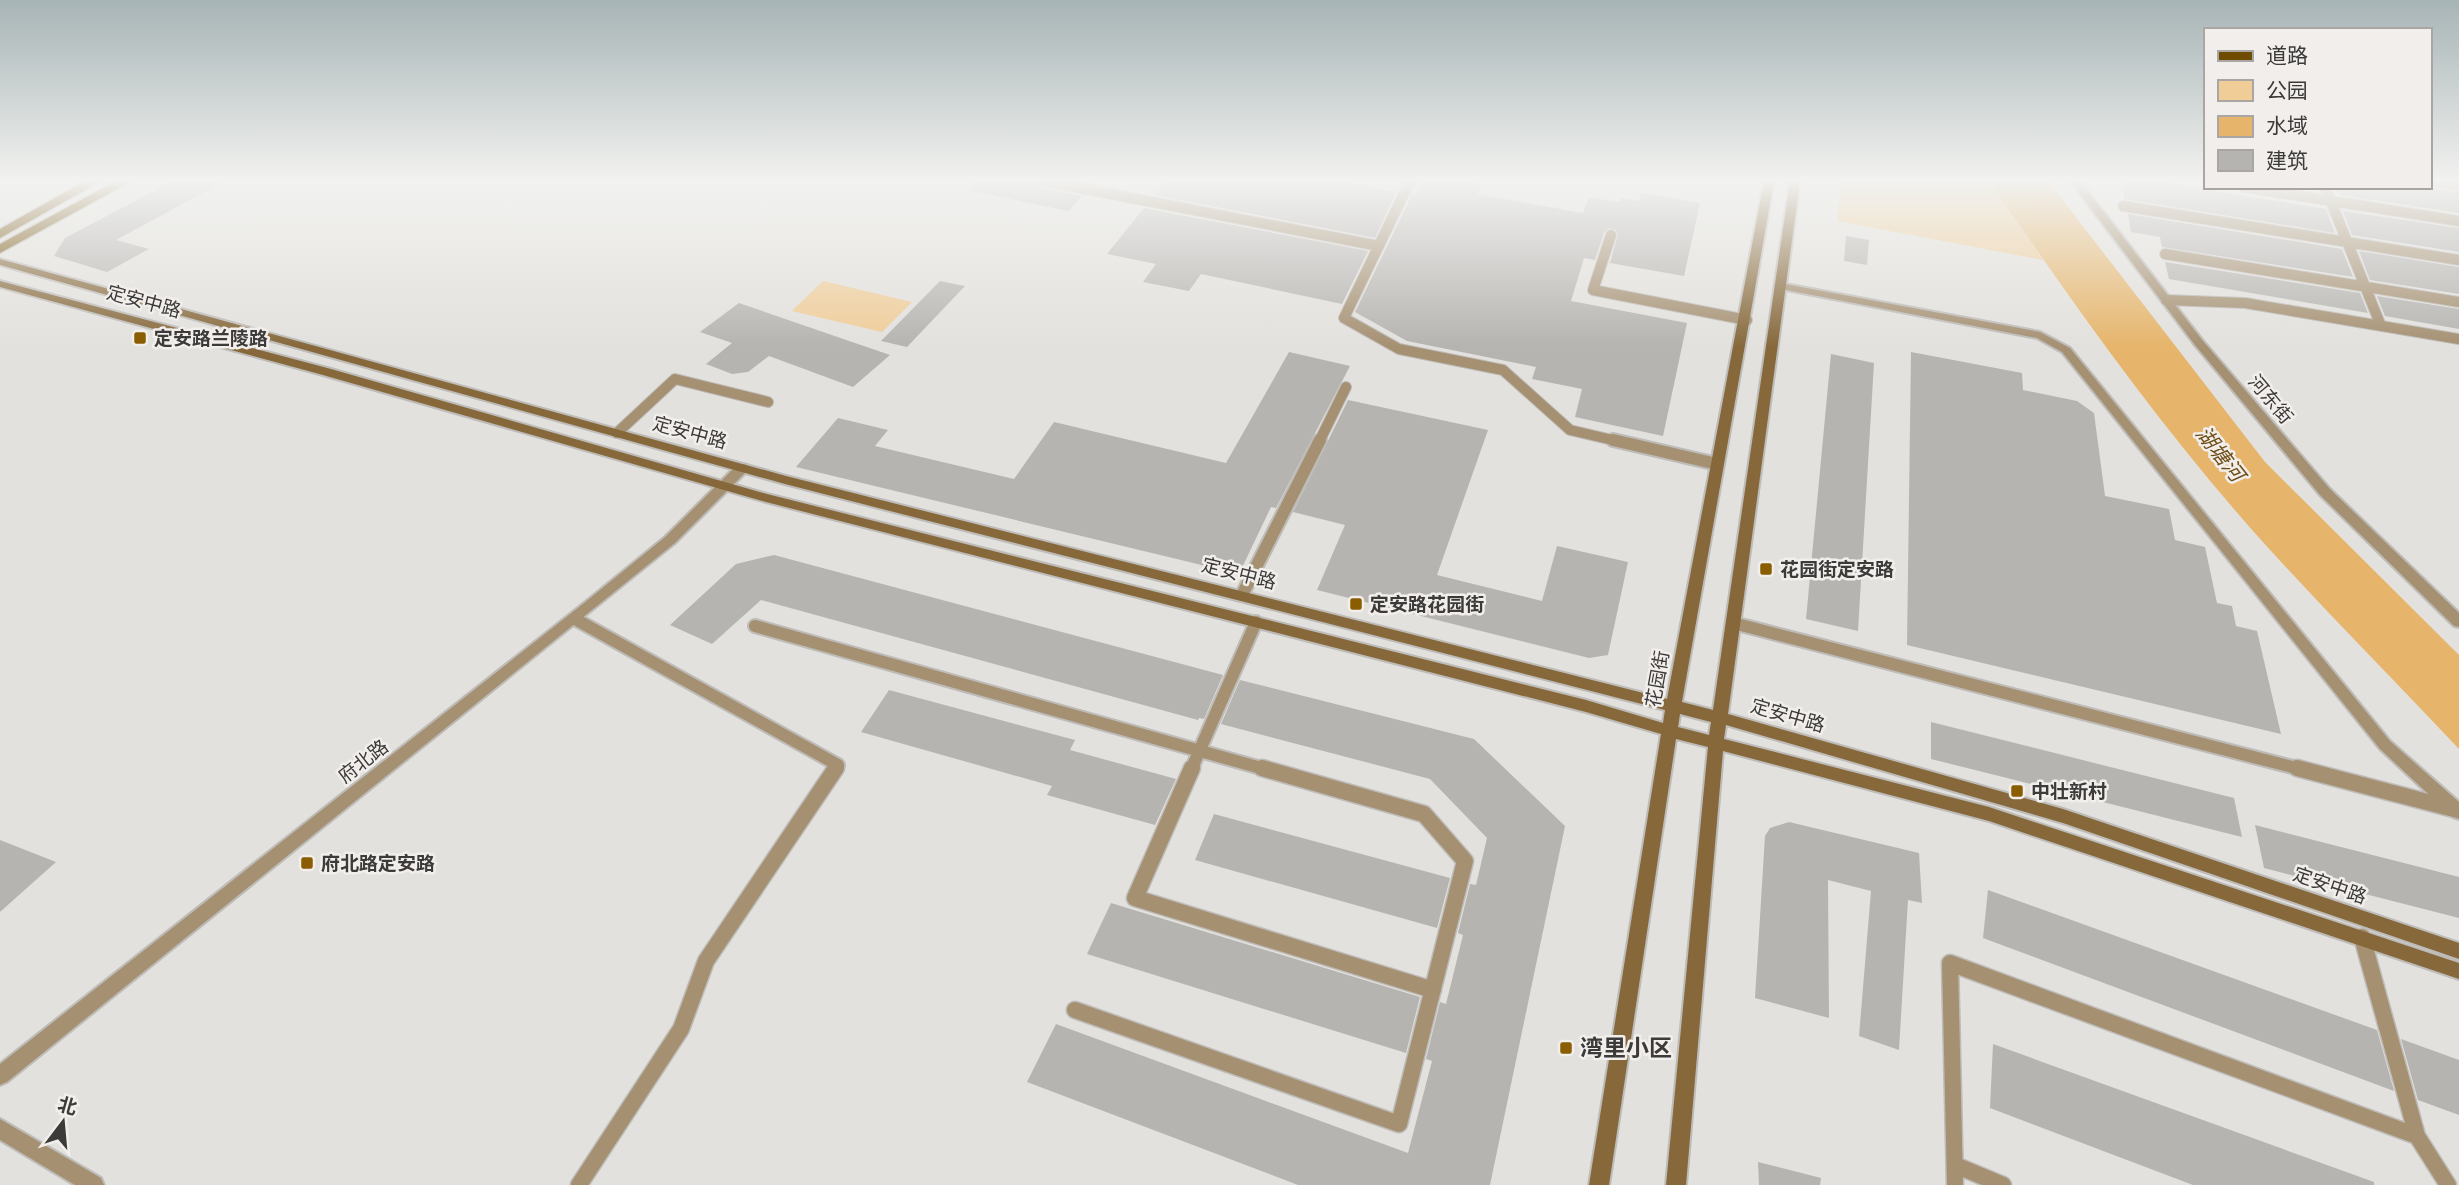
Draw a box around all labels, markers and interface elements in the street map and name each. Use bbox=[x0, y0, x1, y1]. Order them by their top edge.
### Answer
legend bbox=[2204, 28, 2431, 189]
text: 道路 bbox=[2266, 44, 2308, 68]
text: 公园 bbox=[2266, 79, 2308, 103]
text: 水域 bbox=[2266, 114, 2308, 138]
text: 建筑 bbox=[2266, 149, 2308, 173]
street label: 定安中路 bbox=[104, 281, 184, 321]
place label: 定安路兰陵路 bbox=[154, 327, 268, 349]
marker: 定安路兰陵路 bbox=[132, 330, 148, 346]
street label: 河东街 bbox=[2244, 370, 2298, 428]
street label: 定安中路 bbox=[650, 412, 730, 452]
water label: 湖塘河 bbox=[2191, 422, 2251, 489]
street label: 定安中路 bbox=[1199, 553, 1279, 593]
place label: 花园街定安路 bbox=[1780, 558, 1894, 580]
marker: 花园街定安路 bbox=[1758, 561, 1774, 577]
place label: 定安路花园街 bbox=[1370, 593, 1484, 615]
marker: 定安路花园街 bbox=[1348, 596, 1364, 612]
street label: 花园街 bbox=[1641, 649, 1673, 709]
street label: 定安中路 bbox=[1748, 694, 1828, 736]
street label: 府北路 bbox=[334, 735, 392, 787]
place label: 中壮新村 bbox=[2031, 780, 2107, 802]
marker: 中壮新村 bbox=[2009, 783, 2025, 799]
place label: 府北路定安路 bbox=[321, 852, 435, 874]
marker: 府北路定安路 bbox=[299, 855, 315, 871]
street label: 定安中路 bbox=[2290, 862, 2370, 908]
place label: 湾里小区 bbox=[1580, 1035, 1672, 1061]
marker: 湾里小区 bbox=[1558, 1040, 1574, 1056]
north arrow bbox=[28, 1087, 98, 1157]
text: 北 bbox=[56, 1092, 80, 1119]

